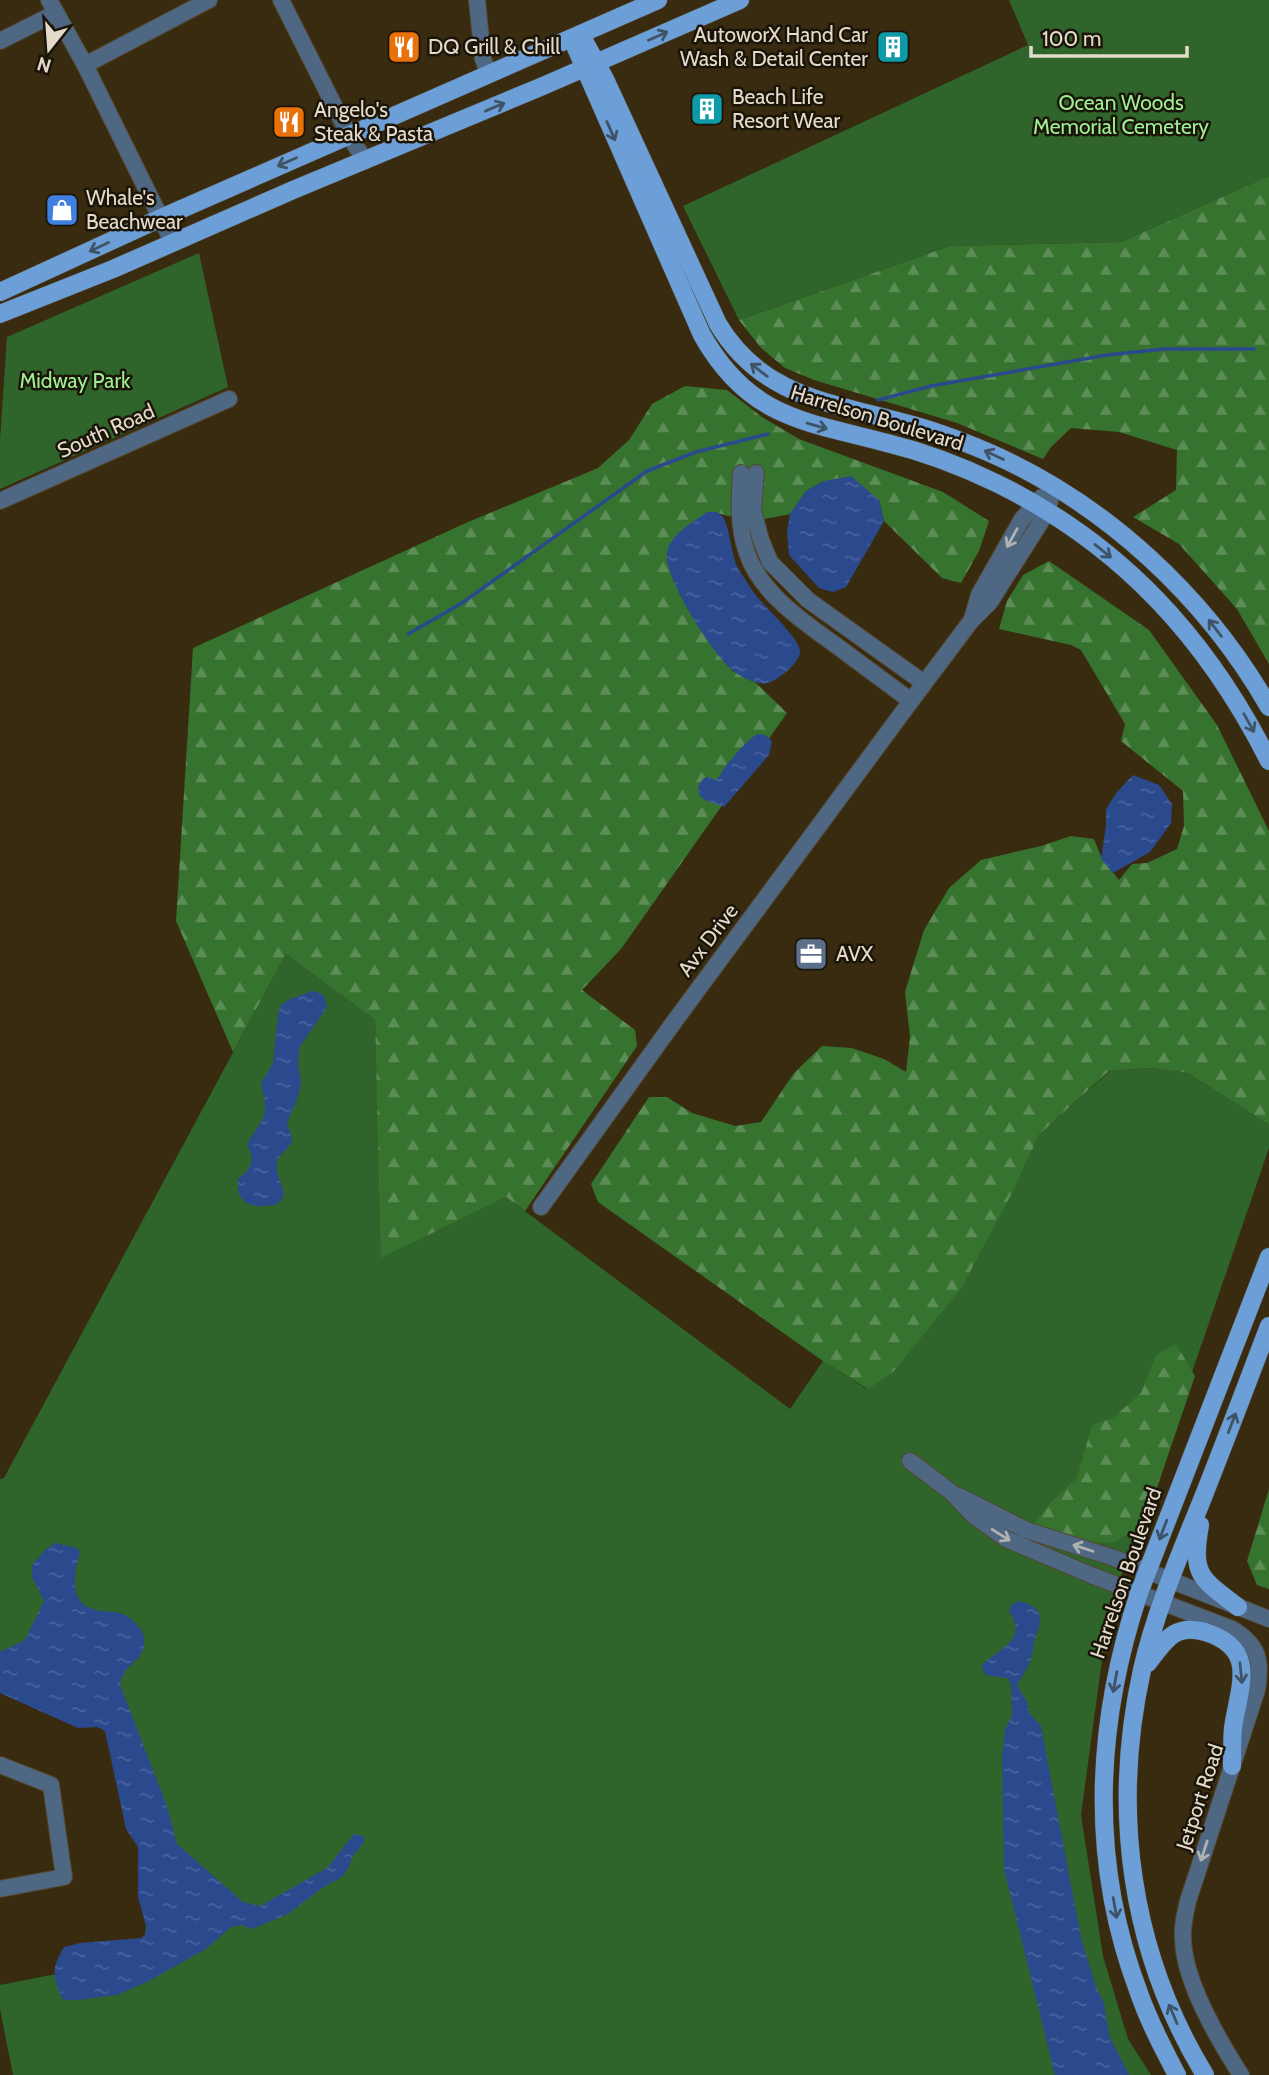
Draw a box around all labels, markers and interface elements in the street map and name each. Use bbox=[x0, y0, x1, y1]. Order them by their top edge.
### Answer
north arrow bbox=[14, 14, 84, 84]
scale bar bbox=[1031, 14, 1187, 58]
place label: AutoworX Hand Car Wash & Detail Center bbox=[680, 22, 868, 71]
text: 100 m bbox=[1042, 26, 1101, 51]
restaurant icon: DQ Grill & Chill bbox=[385, 28, 423, 66]
building icon: AutoworX Hand Car Wash & Detail Center bbox=[874, 28, 912, 66]
one-way arrow bbox=[647, 29, 668, 42]
place label: DQ Grill & Chill bbox=[428, 34, 560, 59]
text: N bbox=[34, 52, 54, 78]
place label: Beach Life Resort Wear bbox=[732, 84, 841, 133]
building icon: Beach Life Resort Wear bbox=[688, 90, 726, 128]
park label: Ocean Woods Memorial Cemetery bbox=[1033, 90, 1209, 139]
place label: Angelo's Steak & Pasta bbox=[314, 97, 433, 146]
one-way arrow bbox=[484, 99, 506, 112]
restaurant icon: Angelo's Steak & Pasta bbox=[270, 103, 308, 141]
one-way arrow bbox=[605, 120, 618, 141]
one-way arrow bbox=[277, 156, 298, 169]
place label: Whale's Beachwear bbox=[86, 185, 183, 234]
shop icon: Whale's Beachwear bbox=[43, 191, 81, 229]
one-way arrow bbox=[89, 241, 110, 254]
one-way arrow bbox=[750, 362, 768, 377]
park label: Midway Park bbox=[20, 368, 131, 393]
street label: Harrelson Boulevard bbox=[788, 379, 966, 456]
street label: South Road bbox=[53, 398, 158, 463]
one-way arrow bbox=[806, 420, 828, 433]
one-way arrow bbox=[984, 448, 1005, 461]
one-way arrow bbox=[1005, 528, 1019, 548]
one-way arrow bbox=[1093, 543, 1111, 558]
one-way arrow bbox=[1208, 619, 1223, 638]
one-way arrow bbox=[1243, 712, 1256, 733]
street label: Avx Drive bbox=[672, 898, 743, 981]
office icon: AVX bbox=[792, 935, 830, 973]
place label: AVX bbox=[836, 941, 874, 966]
one-way arrow bbox=[1226, 1413, 1239, 1435]
street label: Harrelson Boulevard bbox=[1085, 1484, 1166, 1662]
one-way arrow bbox=[1156, 1519, 1168, 1541]
one-way arrow bbox=[991, 1528, 1011, 1542]
one-way arrow bbox=[1072, 1540, 1094, 1553]
one-way arrow bbox=[1235, 1661, 1248, 1684]
one-way arrow bbox=[1107, 1670, 1121, 1693]
street label: Jetport Road bbox=[1170, 1741, 1228, 1854]
one-way arrow bbox=[1197, 1839, 1209, 1861]
one-way arrow bbox=[1109, 1896, 1122, 1919]
one-way arrow bbox=[1166, 2004, 1179, 2026]

